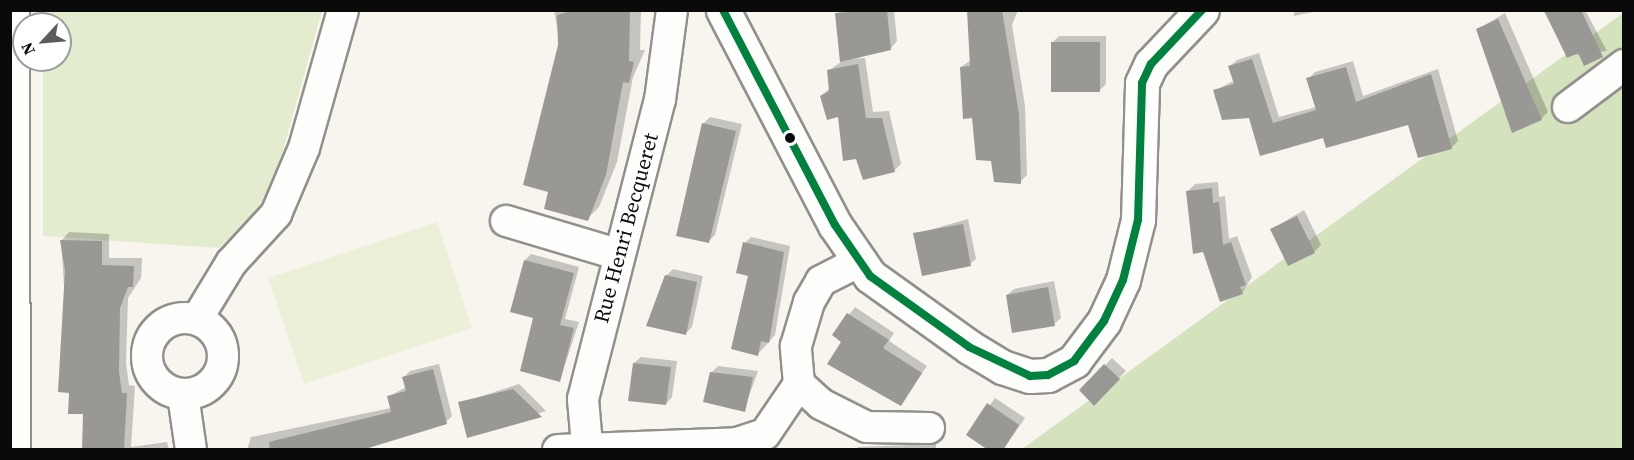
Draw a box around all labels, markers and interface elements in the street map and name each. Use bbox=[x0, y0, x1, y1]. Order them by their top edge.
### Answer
north arrow bbox=[12, 12, 72, 72]
text: N bbox=[15, 39, 40, 59]
street label: Rue Henri Becqueret bbox=[589, 130, 663, 326]
unlabelled marker bbox=[784, 132, 796, 144]

